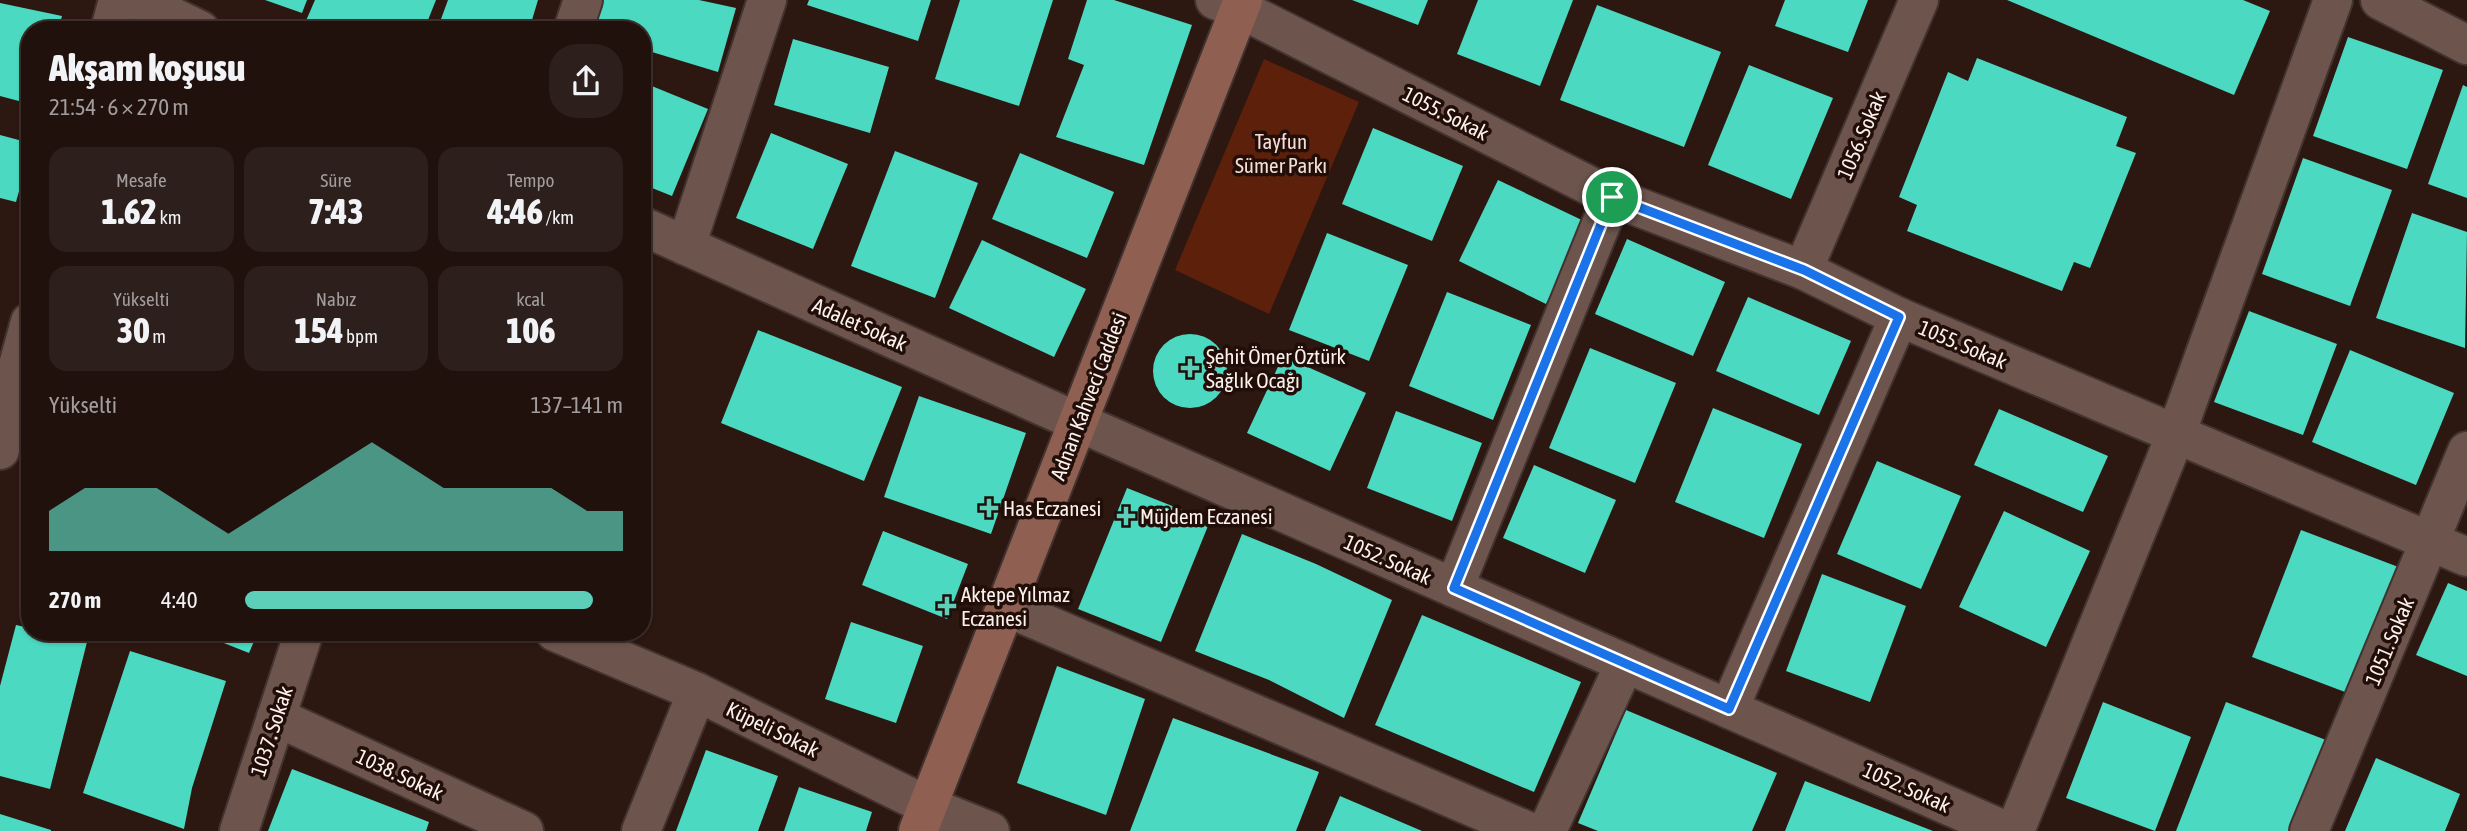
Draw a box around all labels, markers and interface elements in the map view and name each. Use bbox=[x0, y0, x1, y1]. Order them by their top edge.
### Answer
button: share bbox=[549, 44, 623, 118]
text: Akşam koşusu bbox=[49, 46, 245, 89]
street label: 1055. Sokak bbox=[1399, 81, 1493, 145]
street label: 1056. Sokak bbox=[1832, 87, 1890, 183]
text: 21:54 · 6 × 270 m bbox=[49, 94, 189, 120]
park label: Tayfun Sümer Parkı bbox=[1235, 129, 1327, 177]
pin bbox=[1582, 167, 1642, 227]
text: Mesafe bbox=[116, 169, 167, 191]
text: Süre bbox=[320, 169, 352, 191]
text: Tempo bbox=[507, 169, 554, 191]
icon: arrive bbox=[1593, 178, 1631, 216]
text: 1.62 bbox=[101, 191, 157, 231]
text: 7:43 bbox=[308, 191, 364, 231]
text: 4:46 bbox=[487, 191, 543, 231]
text: km bbox=[157, 206, 181, 228]
text: /km bbox=[543, 206, 574, 228]
text: Yükselti bbox=[113, 288, 169, 310]
text: Nabız bbox=[316, 288, 356, 310]
text: kcal bbox=[516, 288, 545, 310]
street label: Adalet Sokak bbox=[809, 293, 911, 355]
street label: Adnan Kahveci Caddesi bbox=[1045, 309, 1131, 483]
text: 30 bbox=[117, 310, 150, 350]
text: 154 bbox=[294, 310, 344, 350]
text: 106 bbox=[506, 310, 555, 350]
street label: 1055. Sokak bbox=[1915, 315, 2011, 373]
text: m bbox=[150, 325, 166, 347]
text: bpm bbox=[344, 325, 378, 347]
place label: Şehit Ömer Öztürk Sağlık Ocağı bbox=[1206, 344, 1346, 392]
marker: Şehit Ömer Öztürk Sağlık Ocağı bbox=[1180, 358, 1200, 378]
text: Yükselti bbox=[49, 392, 117, 418]
text: 137–141 m bbox=[530, 392, 623, 418]
place label: Has Eczanesi bbox=[1003, 496, 1101, 520]
marker: Has Eczanesi bbox=[981, 500, 997, 516]
place label: Müjdem Eczanesi bbox=[1140, 504, 1273, 528]
marker: Müjdem Eczanesi bbox=[1118, 508, 1134, 524]
street label: 1052. Sokak bbox=[1341, 529, 1435, 589]
place label: Aktepe Yılmaz Eczanesi bbox=[961, 582, 1070, 630]
text: 270 m bbox=[49, 587, 101, 613]
text: 4:40 bbox=[161, 587, 198, 613]
street label: 1051. Sokak bbox=[2360, 593, 2418, 689]
marker: Aktepe Yılmaz Eczanesi bbox=[939, 598, 955, 614]
street label: 1037. Sokak bbox=[245, 683, 297, 779]
street label: Küpeli Sokak bbox=[723, 696, 823, 762]
street label: 1038. Sokak bbox=[353, 743, 447, 805]
street label: 1052. Sokak bbox=[1860, 757, 1954, 817]

